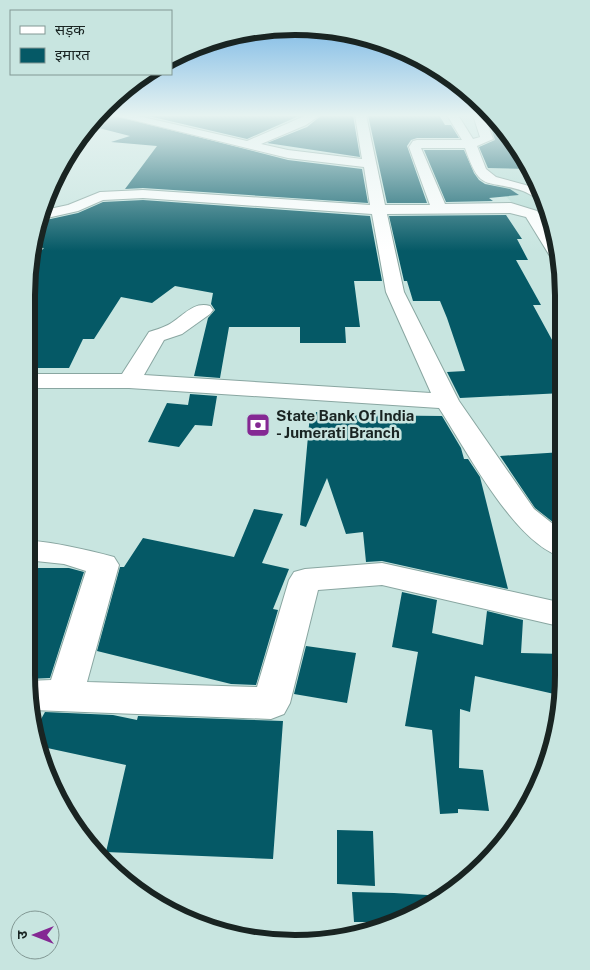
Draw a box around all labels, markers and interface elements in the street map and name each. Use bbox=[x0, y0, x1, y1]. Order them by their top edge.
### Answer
legend bbox=[10, 10, 172, 75]
text: सड़क bbox=[55, 21, 85, 38]
text: इमारत bbox=[55, 46, 90, 63]
place label: State Bank Of India - Jumerati Branch bbox=[276, 407, 414, 441]
bank icon: State Bank Of India - Jumerati Branch bbox=[245, 412, 271, 438]
north arrow bbox=[10, 910, 60, 960]
text: उ bbox=[14, 930, 30, 939]

